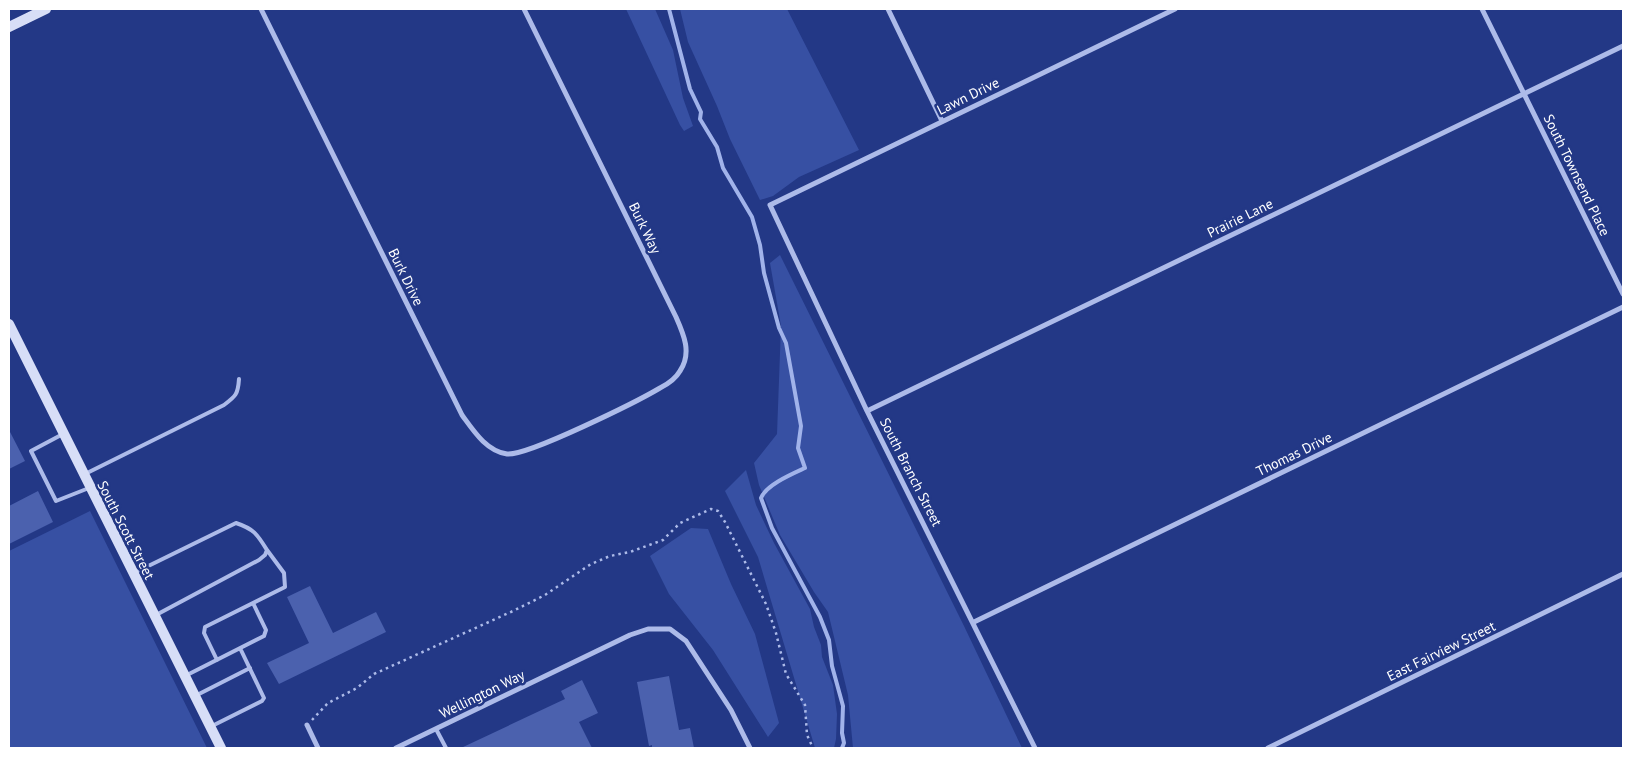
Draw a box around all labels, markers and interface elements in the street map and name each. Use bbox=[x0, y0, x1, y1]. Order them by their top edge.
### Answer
street label: Lawn Drive bbox=[934, 73, 1002, 119]
street label: South Townsend Place bbox=[1540, 111, 1614, 239]
street label: Prairie Lane bbox=[1204, 194, 1276, 242]
street label: Burk Way bbox=[625, 199, 665, 257]
street label: Burk Drive bbox=[384, 245, 428, 309]
street label: South Branch Street bbox=[876, 415, 946, 530]
street label: Thomas Drive bbox=[1253, 428, 1335, 480]
street label: South Scott Street bbox=[93, 478, 159, 583]
street label: East Fairview Street bbox=[1384, 617, 1498, 685]
street label: Wellington Way bbox=[436, 665, 528, 722]

